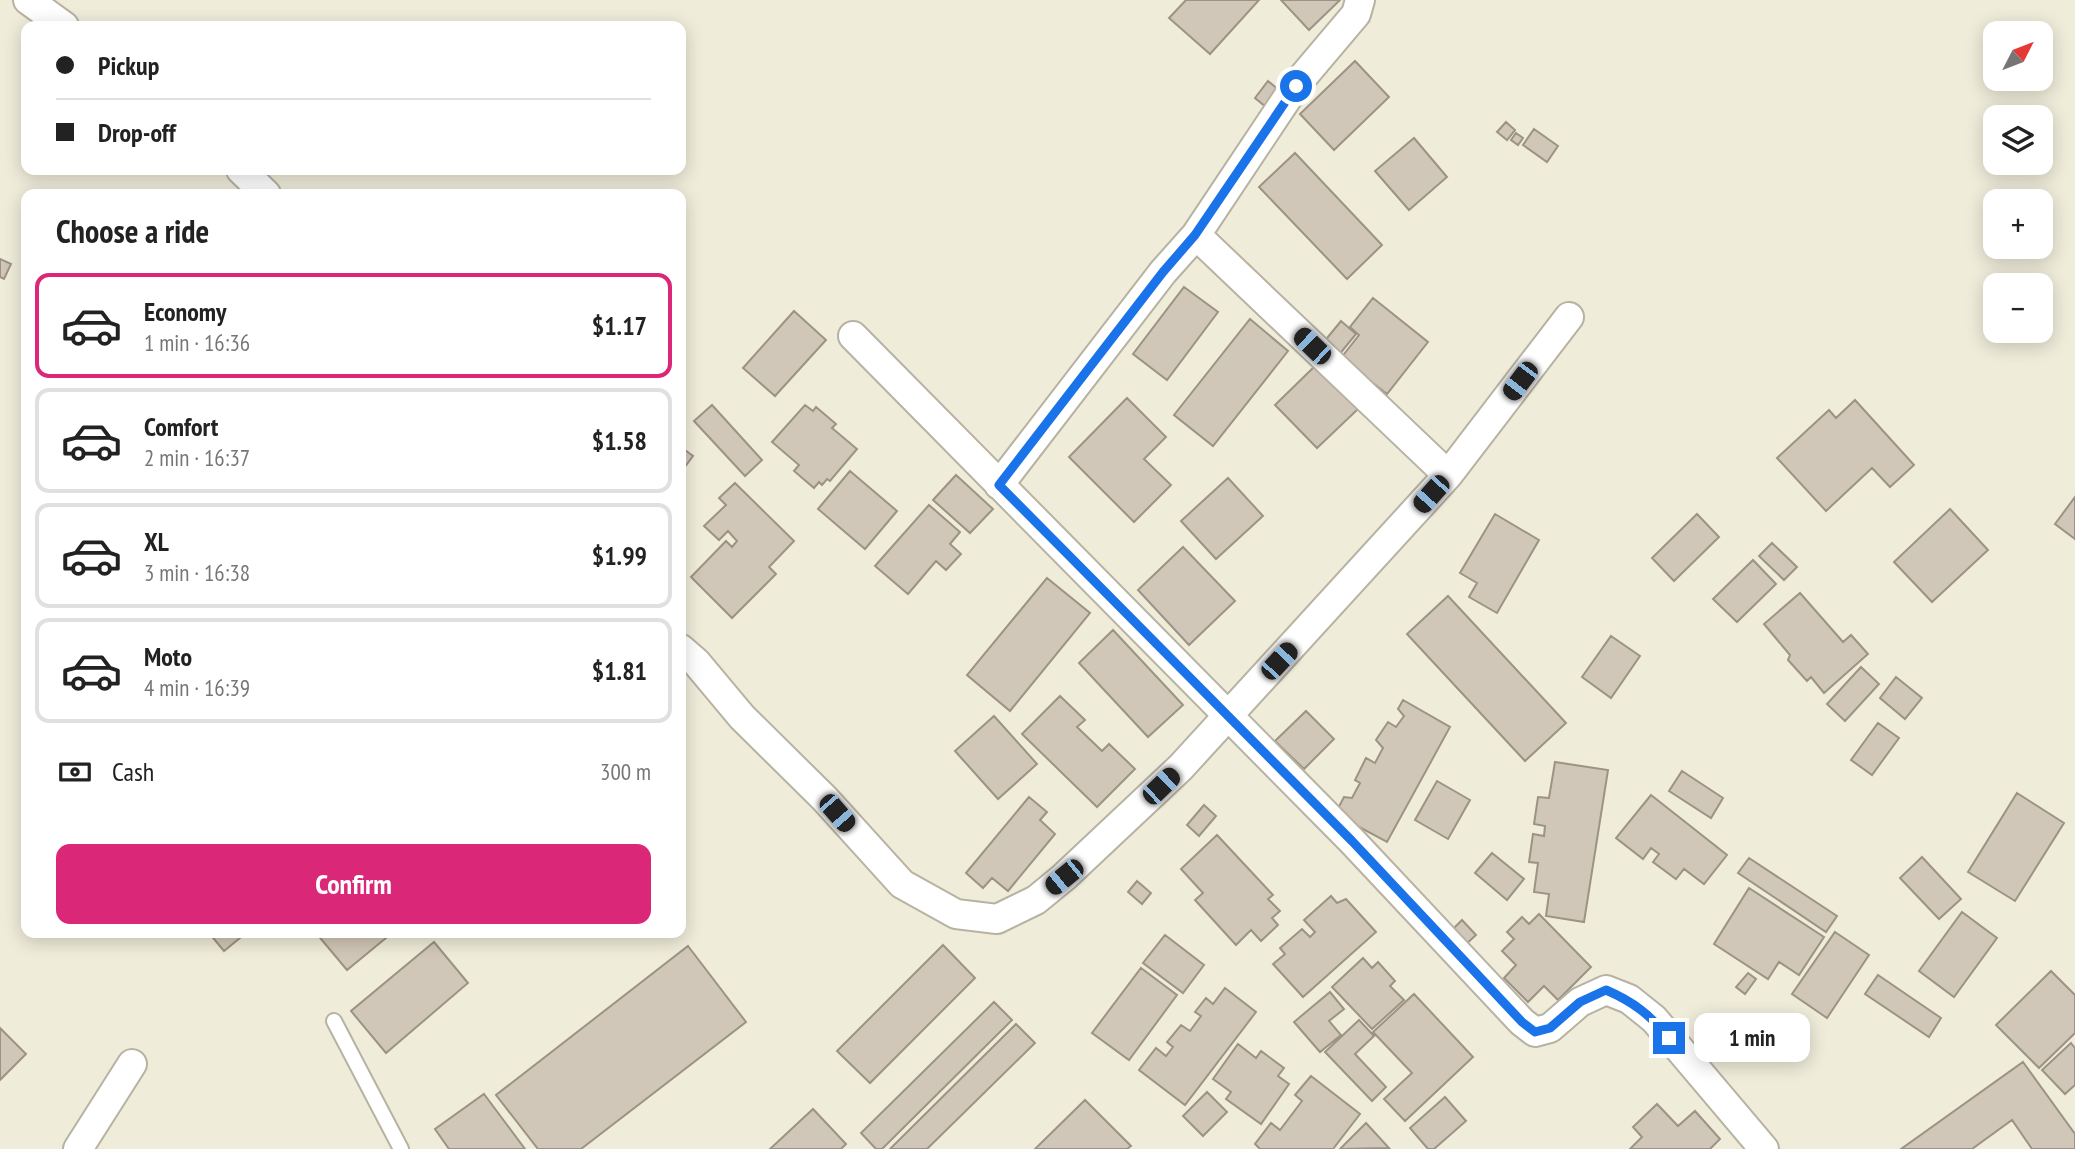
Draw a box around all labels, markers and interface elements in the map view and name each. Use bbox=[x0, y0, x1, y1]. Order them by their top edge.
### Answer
north arrow bbox=[1983, 21, 2053, 91]
map controls bbox=[1983, 21, 2053, 343]
text: Pickup bbox=[98, 49, 159, 82]
route start bbox=[1280, 70, 1312, 102]
button: layers bbox=[1983, 105, 2053, 175]
text: Drop-off bbox=[98, 116, 176, 149]
button: + bbox=[1983, 189, 2053, 259]
text: Choose a ride bbox=[56, 210, 209, 252]
button: − bbox=[1983, 273, 2053, 343]
icon: car bbox=[60, 294, 123, 357]
text: Economy bbox=[144, 295, 226, 328]
text: $1.17 bbox=[592, 309, 647, 342]
car bbox=[1290, 324, 1335, 368]
text: 1 min · 16:36 bbox=[144, 328, 250, 357]
car bbox=[1499, 358, 1542, 404]
icon: car bbox=[60, 409, 123, 472]
text: Comfort bbox=[144, 410, 218, 443]
text: $1.58 bbox=[592, 424, 647, 457]
text: 2 min · 16:37 bbox=[144, 443, 250, 472]
car bbox=[1410, 471, 1453, 517]
icon: car bbox=[60, 524, 123, 587]
text: XL bbox=[144, 525, 169, 558]
text: $1.99 bbox=[592, 539, 647, 572]
text: 3 min · 16:38 bbox=[144, 558, 250, 587]
car bbox=[1257, 638, 1302, 684]
icon: car bbox=[60, 639, 123, 702]
text: Moto bbox=[144, 640, 192, 673]
text: $1.81 bbox=[592, 654, 647, 687]
text: 4 min · 16:39 bbox=[144, 673, 250, 702]
icon: cash bbox=[56, 753, 94, 791]
text: Cash bbox=[112, 755, 154, 788]
text: 300 m bbox=[600, 757, 651, 786]
car bbox=[1139, 764, 1184, 808]
car bbox=[816, 790, 859, 836]
button: Confirm bbox=[56, 844, 651, 924]
car bbox=[1042, 856, 1087, 898]
callout: 1 min bbox=[1694, 1014, 1809, 1062]
route end bbox=[1653, 1022, 1685, 1054]
text: 1 min bbox=[1729, 1023, 1775, 1052]

